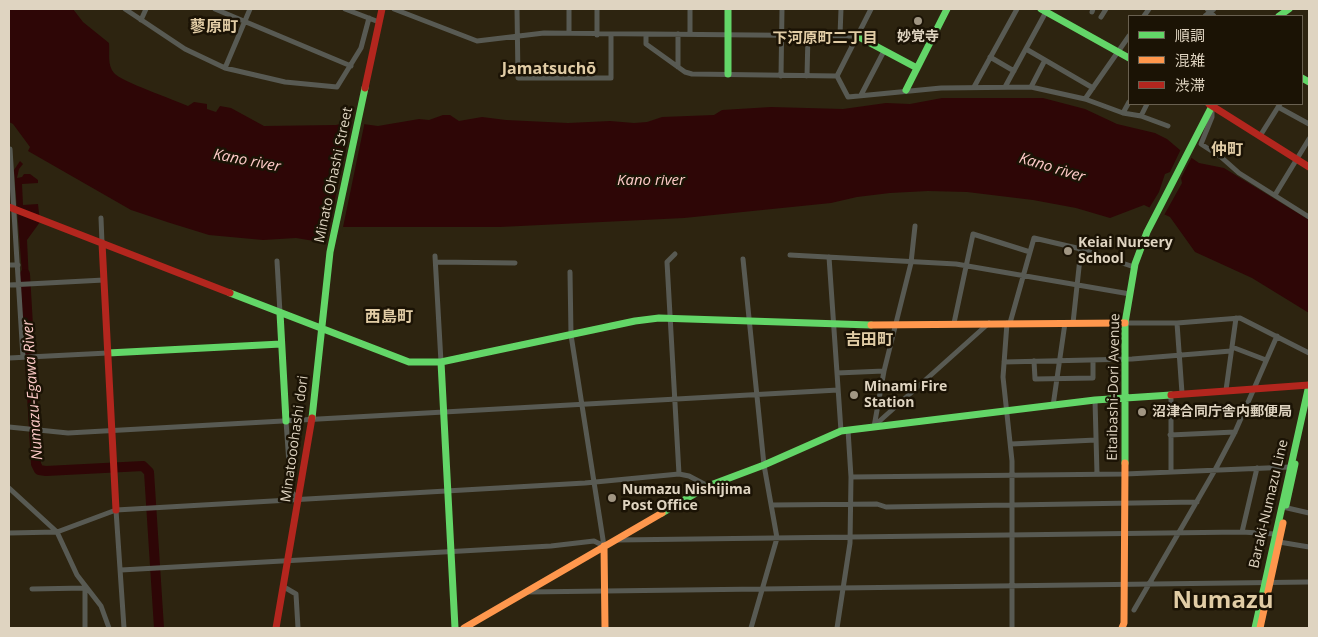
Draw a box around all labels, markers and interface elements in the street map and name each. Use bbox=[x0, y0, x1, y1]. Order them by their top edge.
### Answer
marker: 妙覚寺 bbox=[912, 15, 924, 27]
legend bbox=[1128, 15, 1303, 105]
district label: 蓼原町 bbox=[190, 17, 238, 37]
text: 順調 bbox=[1175, 25, 1205, 45]
place label: 妙覚寺 bbox=[897, 29, 939, 45]
district label: 下河原町二丁目 bbox=[773, 30, 877, 48]
text: 混雑 bbox=[1175, 50, 1205, 70]
district label: Jamatsuchō bbox=[502, 59, 596, 79]
text: 渋滞 bbox=[1175, 75, 1205, 95]
street label: Minato Ohashi Street bbox=[311, 106, 357, 244]
district label: 仲町 bbox=[1211, 140, 1243, 160]
water label: Kano river bbox=[212, 146, 282, 176]
water label: Kano river bbox=[1017, 149, 1087, 187]
water label: Kano river bbox=[617, 172, 685, 190]
place label: Keiai Nursery School bbox=[1078, 235, 1173, 268]
marker: Keiai Nursery School bbox=[1062, 245, 1074, 257]
district label: 西島町 bbox=[365, 307, 413, 327]
street label: Eitaibashi-Dori Avenue bbox=[1104, 313, 1124, 461]
water label: Numazu-Egawa River bbox=[19, 319, 47, 461]
district label: 吉田町 bbox=[845, 330, 893, 350]
street label: Minatooohashi dori bbox=[278, 375, 312, 503]
place label: Minami Fire Station bbox=[864, 379, 947, 412]
marker: Minami Fire Station bbox=[848, 389, 860, 401]
place label: 沼津合同庁舎内郵便局 bbox=[1152, 404, 1292, 420]
marker: 沼津合同庁舎内郵便局 bbox=[1136, 406, 1148, 418]
street label: Baraki-Numazu Line bbox=[1246, 438, 1292, 570]
place label: Numazu Nishijima Post Office bbox=[622, 482, 751, 514]
marker: Numazu Nishijima Post Office bbox=[606, 492, 618, 504]
district label: Numazu bbox=[1173, 587, 1273, 615]

